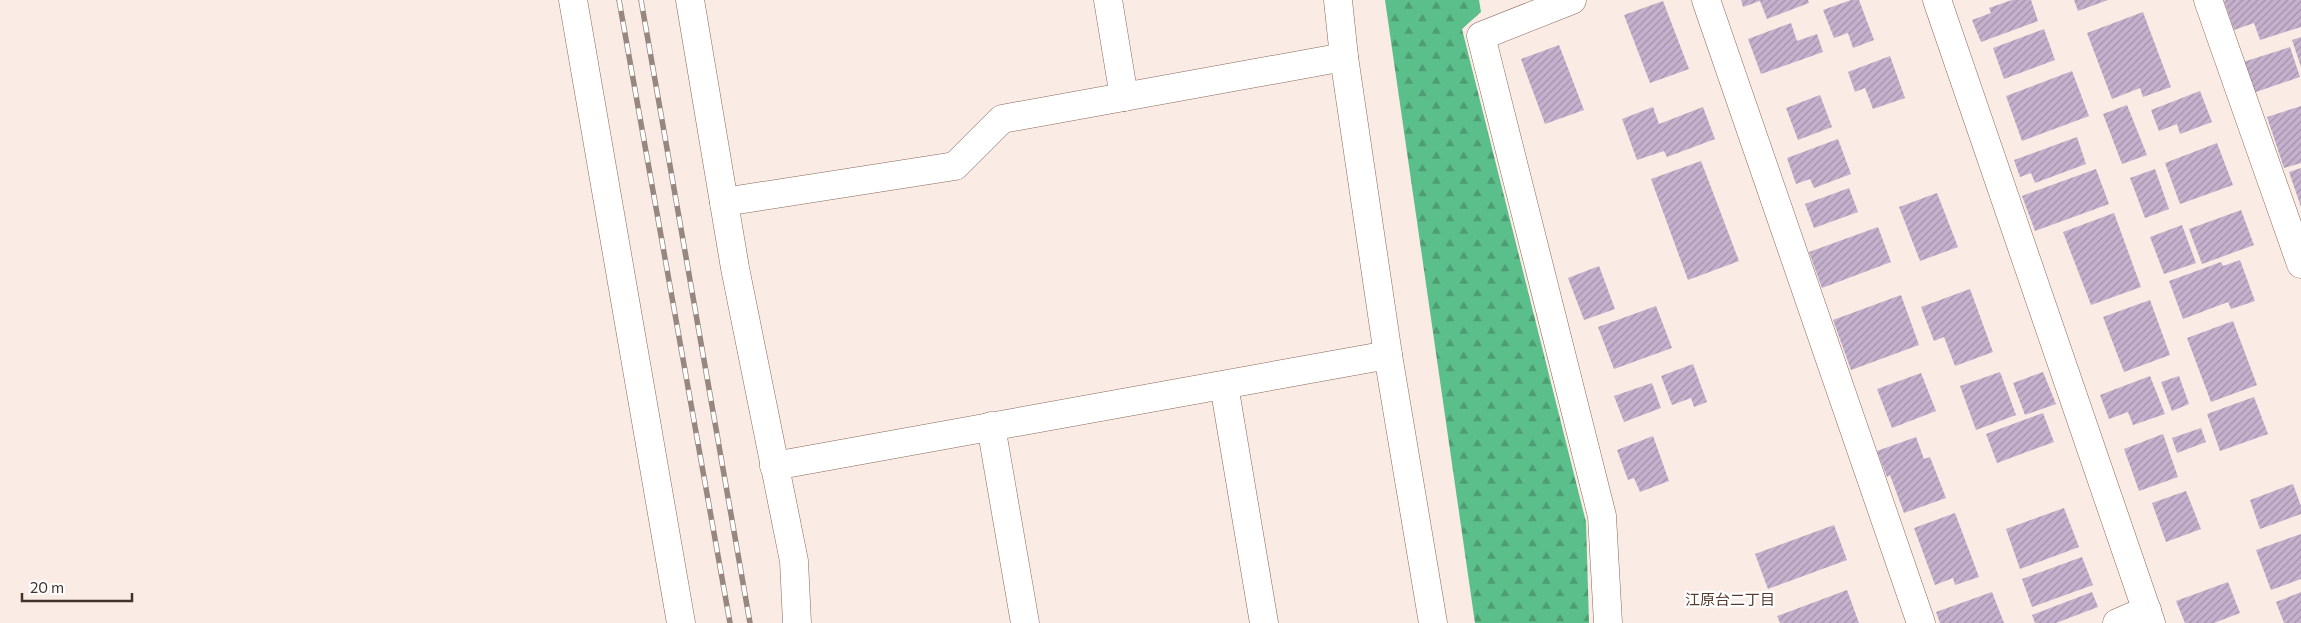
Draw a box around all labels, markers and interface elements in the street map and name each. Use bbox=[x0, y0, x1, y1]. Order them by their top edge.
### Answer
scale bar bbox=[22, 570, 132, 602]
text: 20 m bbox=[30, 578, 64, 596]
district label: 江原台二丁目 bbox=[1685, 590, 1775, 608]

